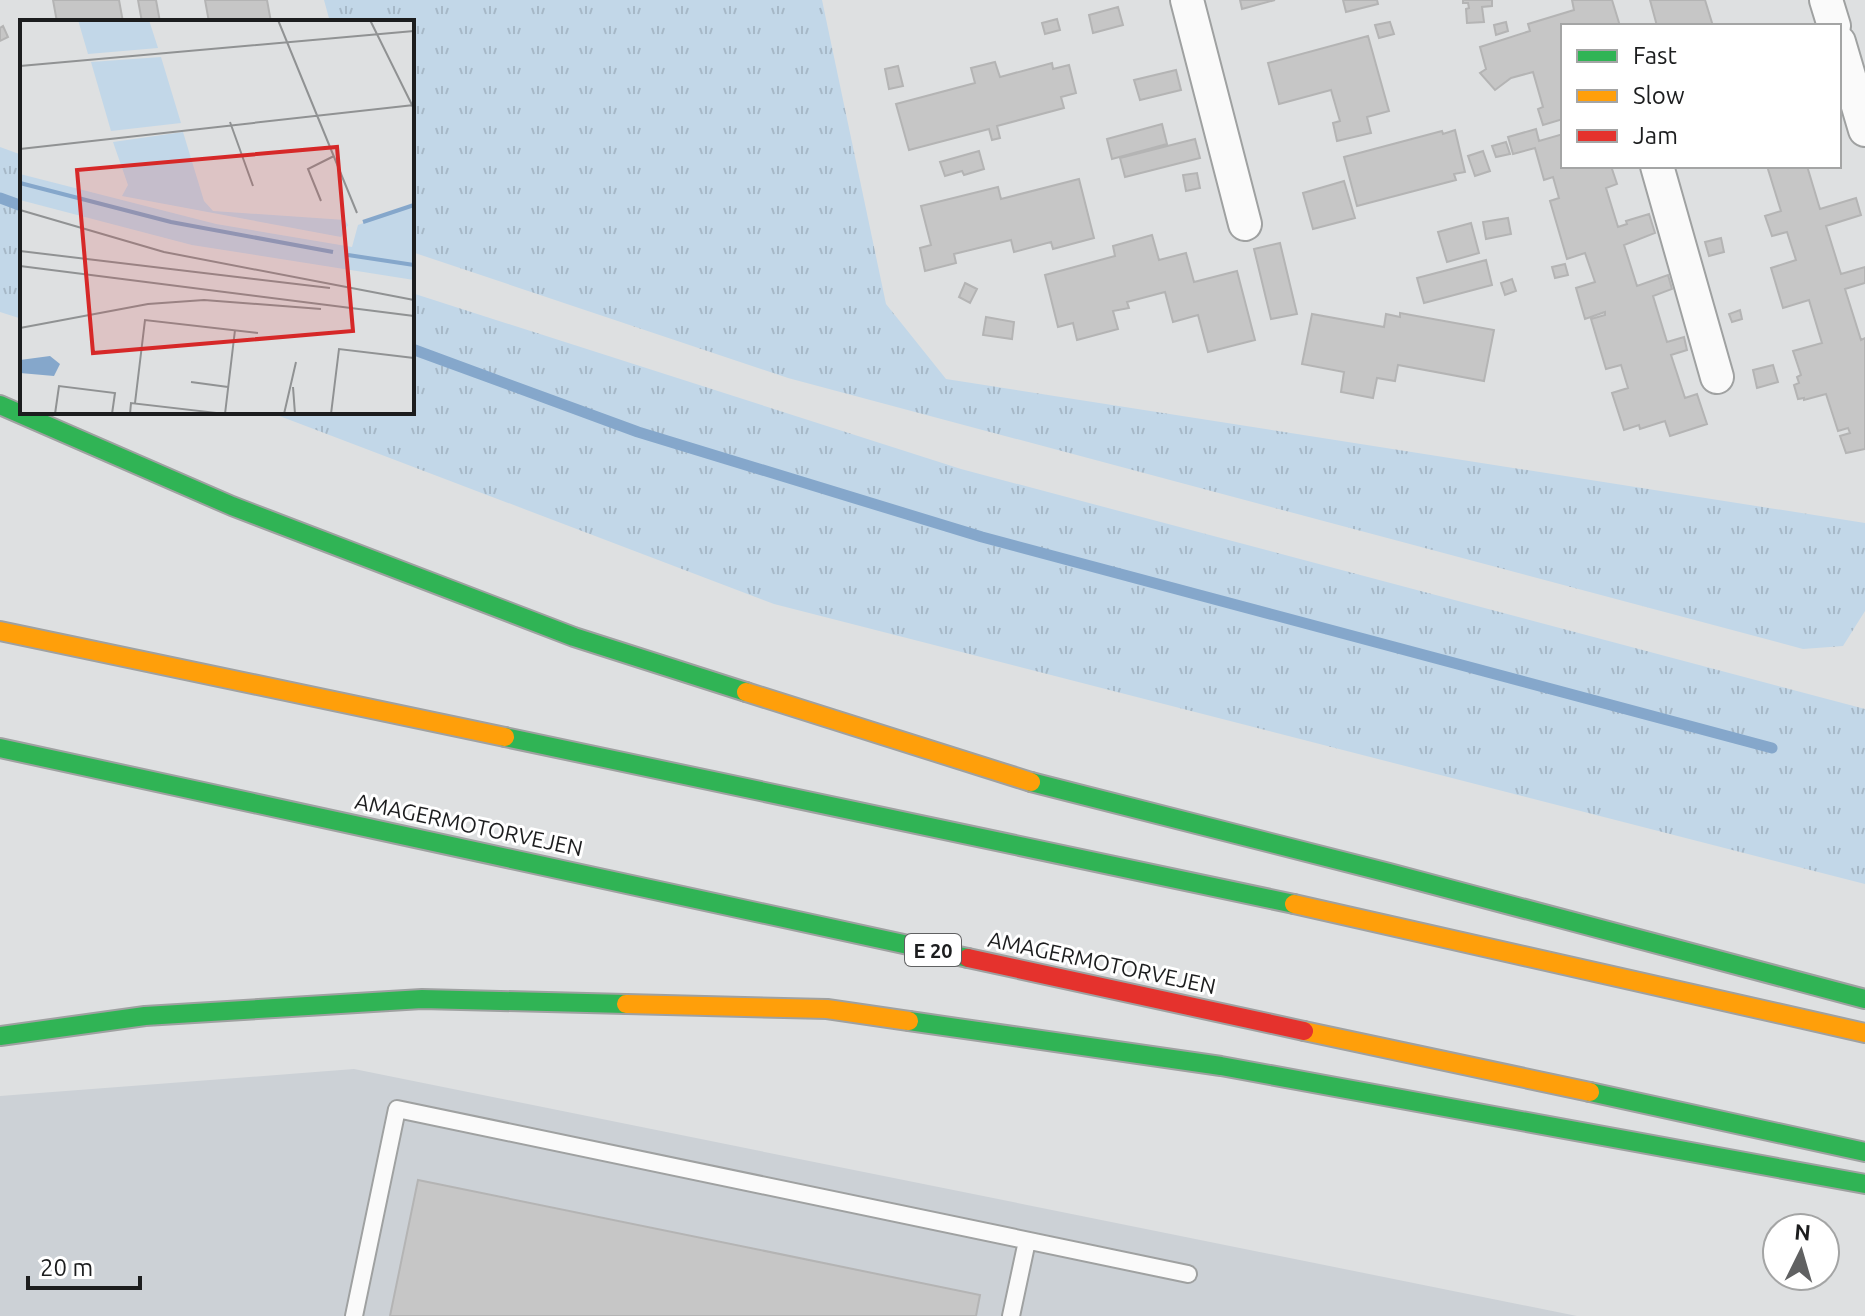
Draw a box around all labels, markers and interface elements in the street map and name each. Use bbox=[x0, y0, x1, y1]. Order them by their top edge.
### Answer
inset map bbox=[20, 20, 414, 414]
legend bbox=[1561, 24, 1841, 168]
text: Fast bbox=[1633, 42, 1677, 69]
text: Slow bbox=[1633, 82, 1685, 109]
text: Jam bbox=[1633, 122, 1678, 149]
street label: AMAGERMOTORVEJEN bbox=[353, 788, 585, 860]
street label: AMAGERMOTORVEJEN bbox=[986, 926, 1218, 998]
road number: E 20 bbox=[905, 934, 961, 966]
north arrow bbox=[1761, 1212, 1841, 1292]
text: N bbox=[1794, 1218, 1812, 1245]
scale bar bbox=[28, 1240, 140, 1290]
text: 20 m bbox=[40, 1254, 93, 1281]

